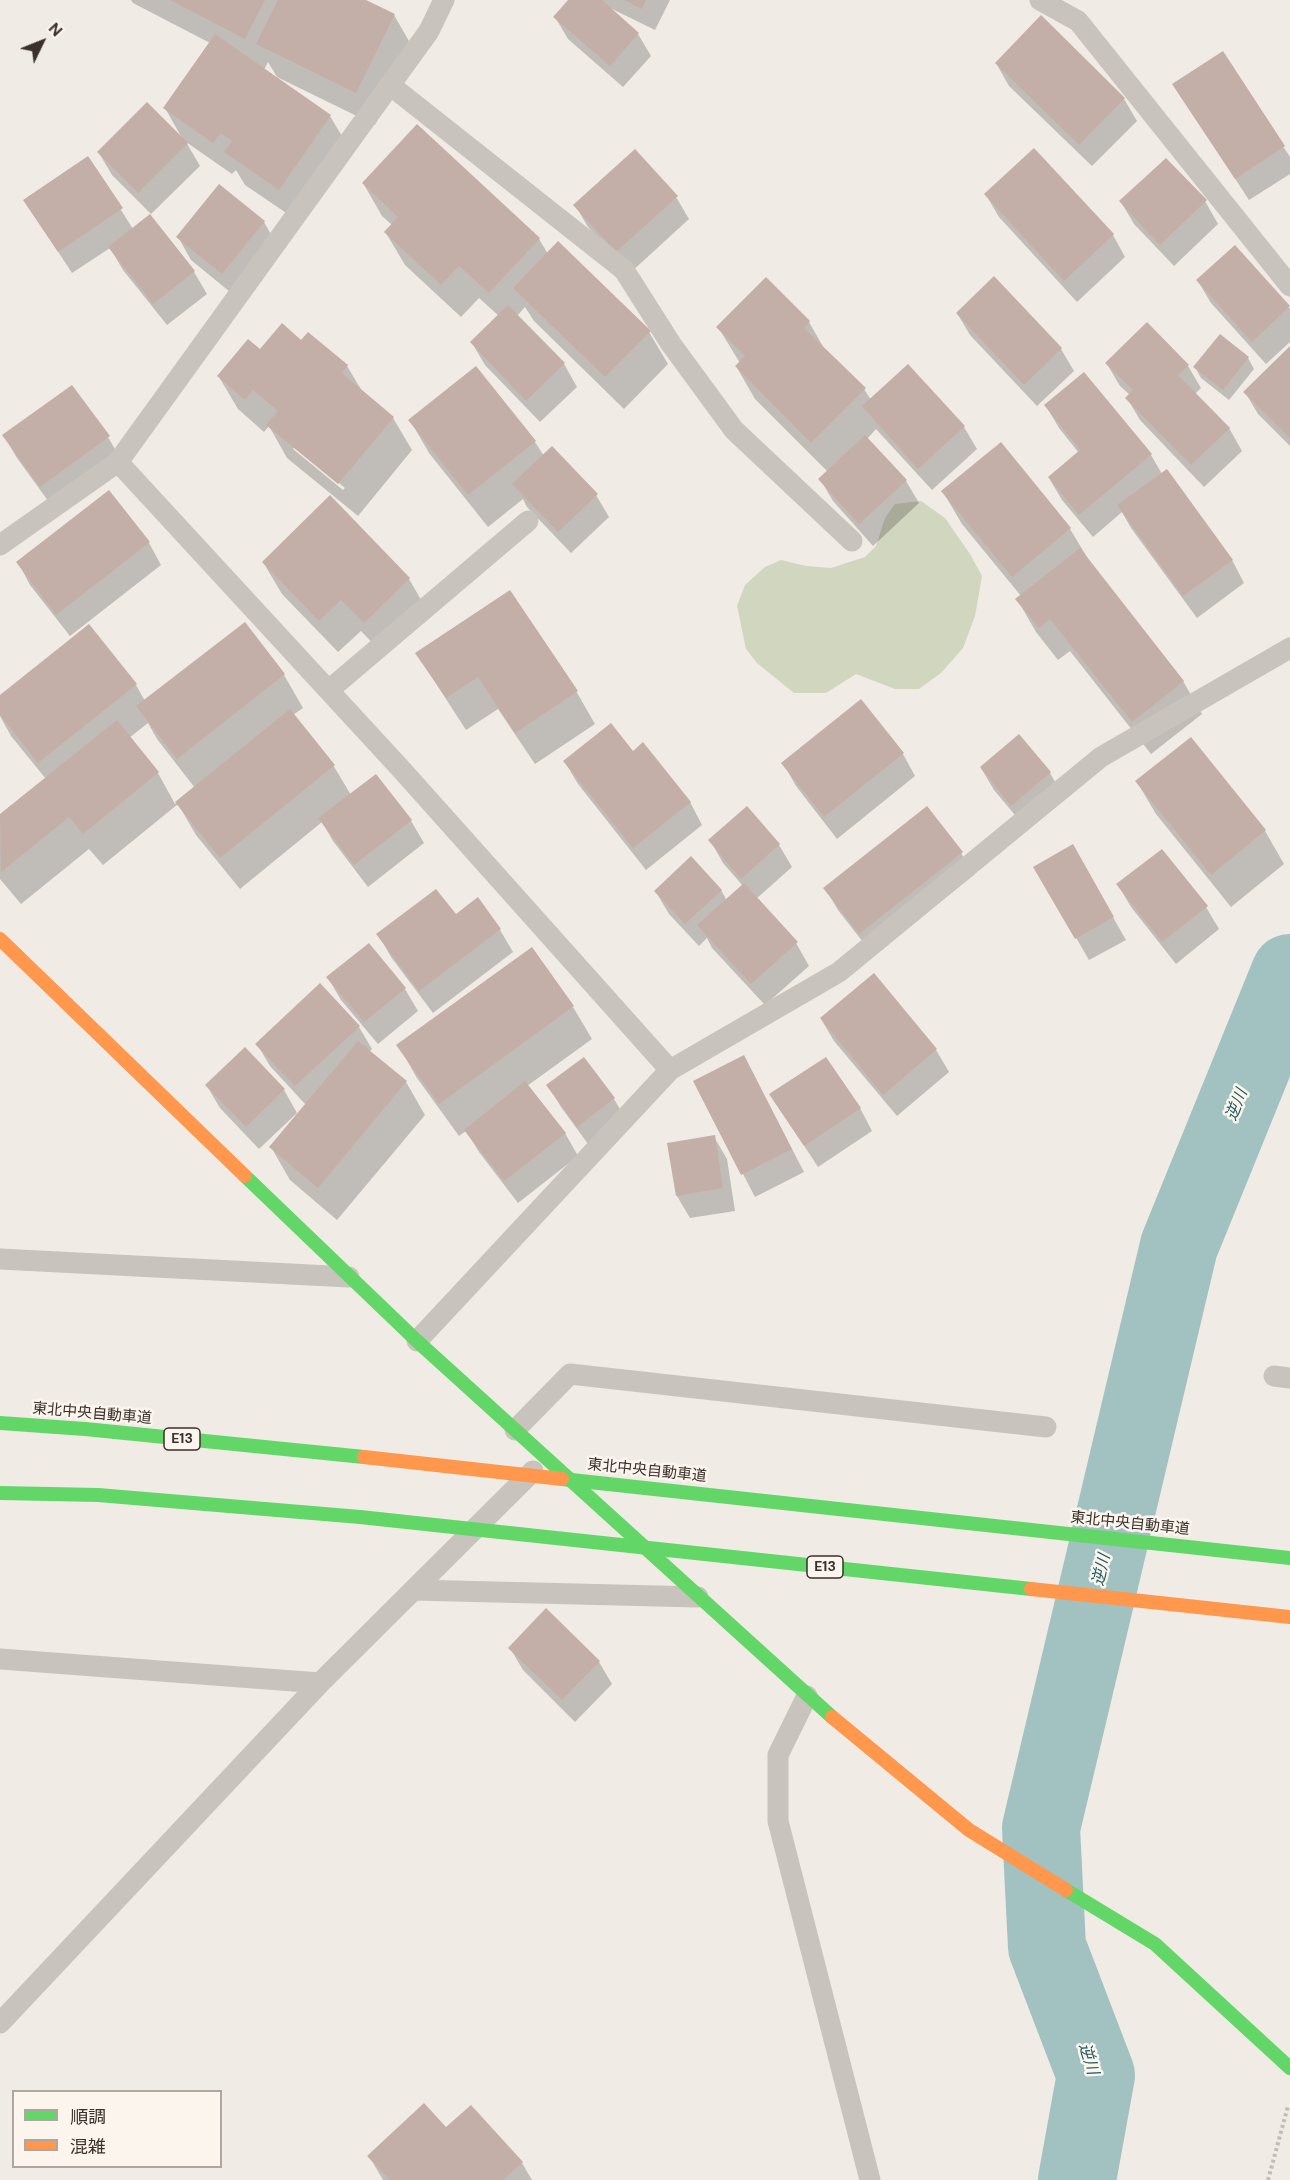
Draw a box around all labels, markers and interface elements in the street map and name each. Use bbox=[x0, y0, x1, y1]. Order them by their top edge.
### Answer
north arrow bbox=[12, 12, 72, 72]
text: N bbox=[44, 18, 67, 41]
water label: 逆川 bbox=[1222, 1087, 1252, 1123]
street label: 東北中央自動車道 bbox=[31, 1400, 153, 1428]
road number: E13 bbox=[164, 1428, 200, 1450]
street label: 東北中央自動車道 bbox=[586, 1456, 708, 1486]
street label: 東北中央自動車道 bbox=[1069, 1509, 1191, 1539]
water label: 逆川 bbox=[1089, 1552, 1115, 1588]
road number: E13 bbox=[807, 1556, 843, 1578]
water label: 逆川 bbox=[1074, 2041, 1102, 2077]
legend bbox=[12, 2090, 222, 2168]
text: 順調 bbox=[70, 2105, 106, 2129]
text: 混雑 bbox=[70, 2135, 106, 2159]

